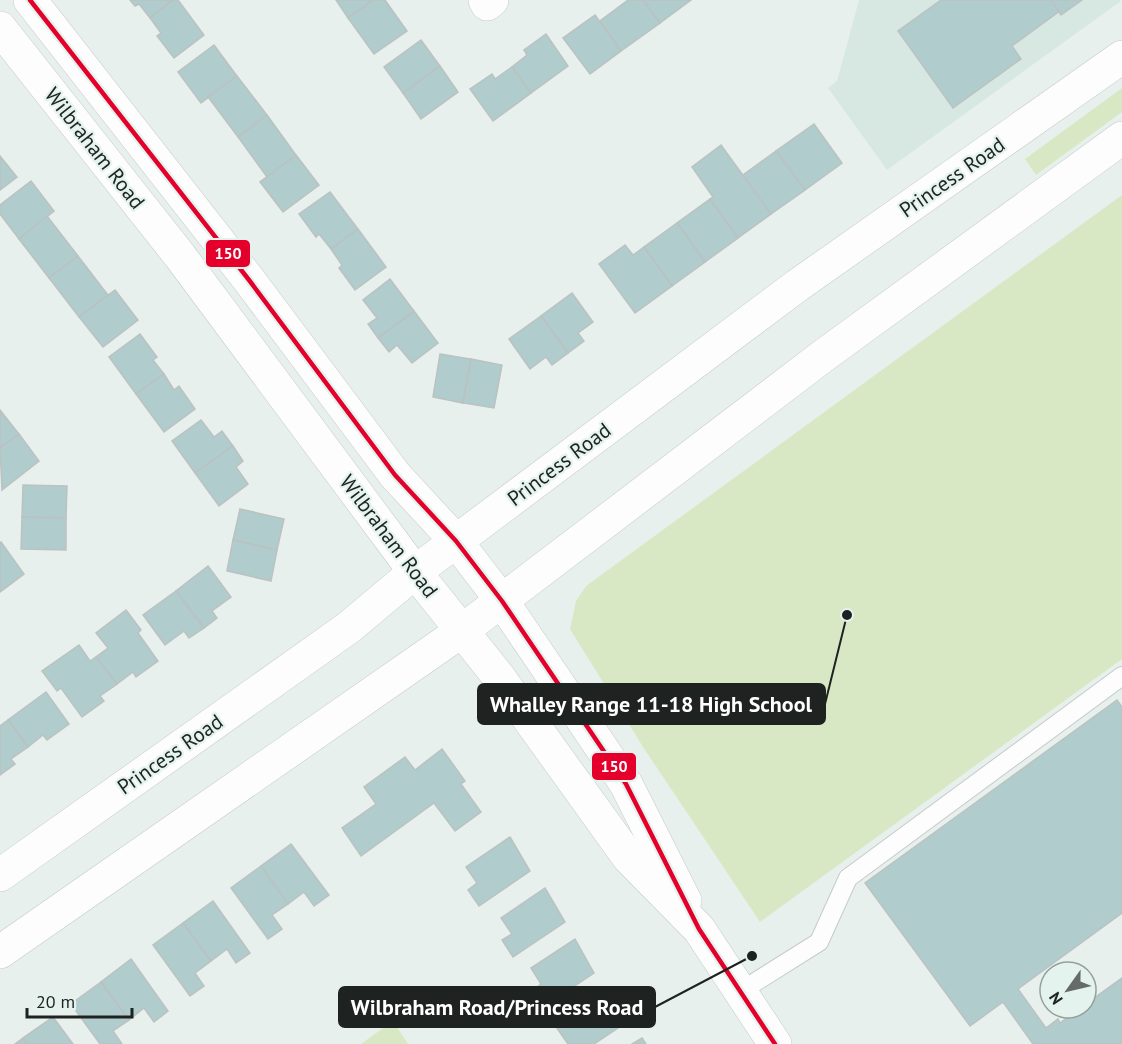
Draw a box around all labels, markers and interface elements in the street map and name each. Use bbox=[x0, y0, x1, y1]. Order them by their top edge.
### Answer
street label: Wilbraham Road bbox=[39, 82, 151, 214]
street label: Princess Road bbox=[894, 131, 1010, 223]
line badge: 150 bbox=[205, 239, 251, 268]
text: 150 bbox=[214, 243, 242, 263]
street label: Princess Road bbox=[502, 416, 616, 512]
street label: Wilbraham Road bbox=[334, 469, 444, 603]
callout: Whalley Range 11-18 High School bbox=[478, 684, 825, 724]
text: Whalley Range 11-18 High School bbox=[490, 690, 812, 718]
street label: Princess Road bbox=[112, 708, 228, 800]
line badge: 150 bbox=[591, 752, 637, 781]
text: 150 bbox=[600, 756, 628, 776]
north arrow bbox=[1038, 960, 1098, 1020]
scale bar bbox=[27, 981, 132, 1019]
callout: Wilbraham Road/Princess Road bbox=[339, 987, 655, 1027]
text: N bbox=[1044, 988, 1067, 1008]
text: 20 m bbox=[36, 990, 75, 1013]
text: Wilbraham Road/Princess Road bbox=[351, 993, 643, 1021]

